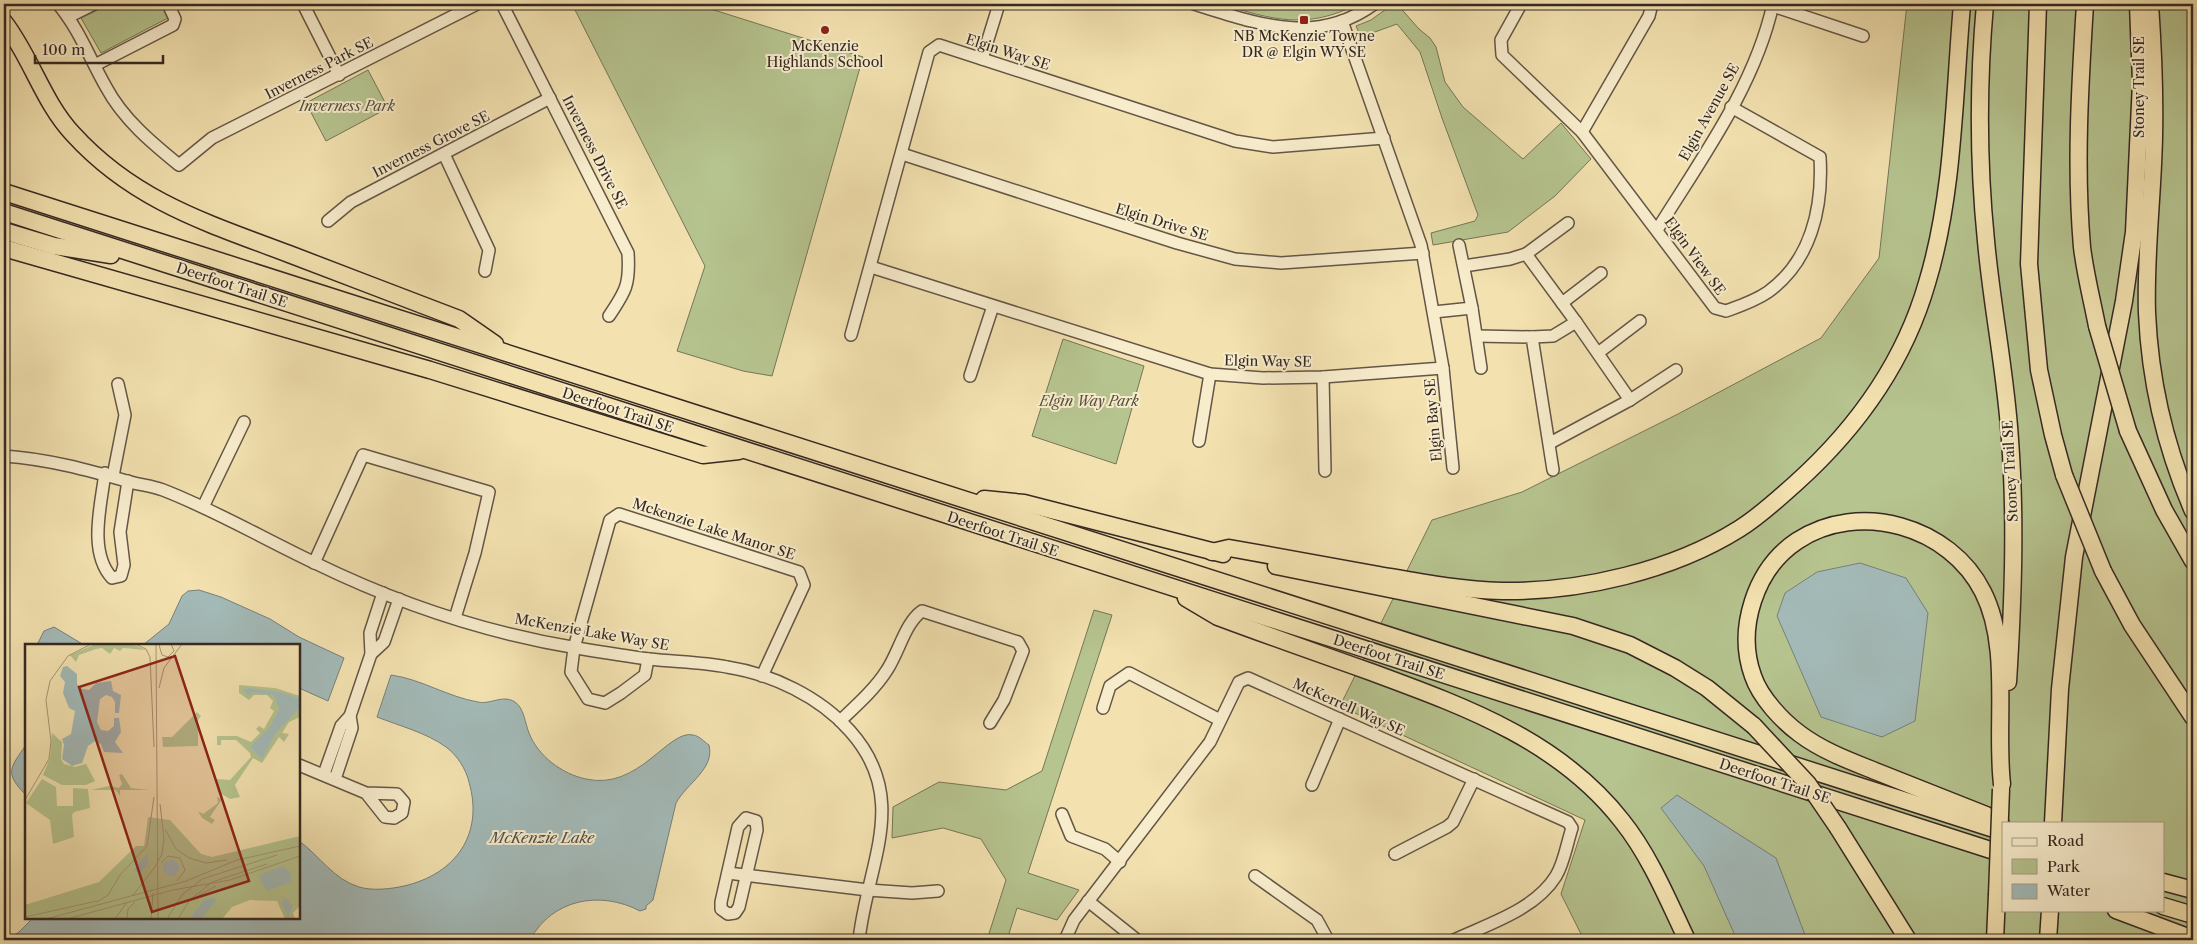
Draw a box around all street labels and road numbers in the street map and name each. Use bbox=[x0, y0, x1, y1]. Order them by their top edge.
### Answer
street label: Elgin Way SE bbox=[964, 30, 1052, 74]
street label: Inverness Park SE bbox=[262, 33, 376, 103]
street label: Stoney Trail SE bbox=[2130, 36, 2148, 138]
street label: Elgin Avenue SE bbox=[1675, 60, 1743, 164]
street label: Inverness Drive SE bbox=[559, 92, 631, 212]
street label: Inverness Grove SE bbox=[369, 107, 493, 181]
street label: Elgin Drive SE bbox=[1113, 199, 1211, 245]
street label: Elgin View SE bbox=[1661, 213, 1729, 299]
street label: Deerfoot Trail SE bbox=[174, 258, 290, 312]
street label: Elgin Way SE bbox=[1224, 351, 1312, 371]
street label: Elgin Bay SE bbox=[1420, 377, 1446, 463]
street label: Deerfoot Trail SE bbox=[560, 383, 676, 437]
street label: Stoney Trail SE bbox=[1998, 420, 2022, 522]
street label: Mckenzie Lake Manor SE bbox=[630, 494, 798, 564]
street label: Deerfoot Trail SE bbox=[945, 507, 1061, 561]
street label: McKenzie Lake Way SE bbox=[513, 610, 671, 654]
street label: Deerfoot Trail SE bbox=[1331, 630, 1447, 684]
street label: McKerrell Way SE bbox=[1290, 674, 1408, 740]
street label: Deerfoot Trail SE bbox=[1717, 754, 1833, 808]

